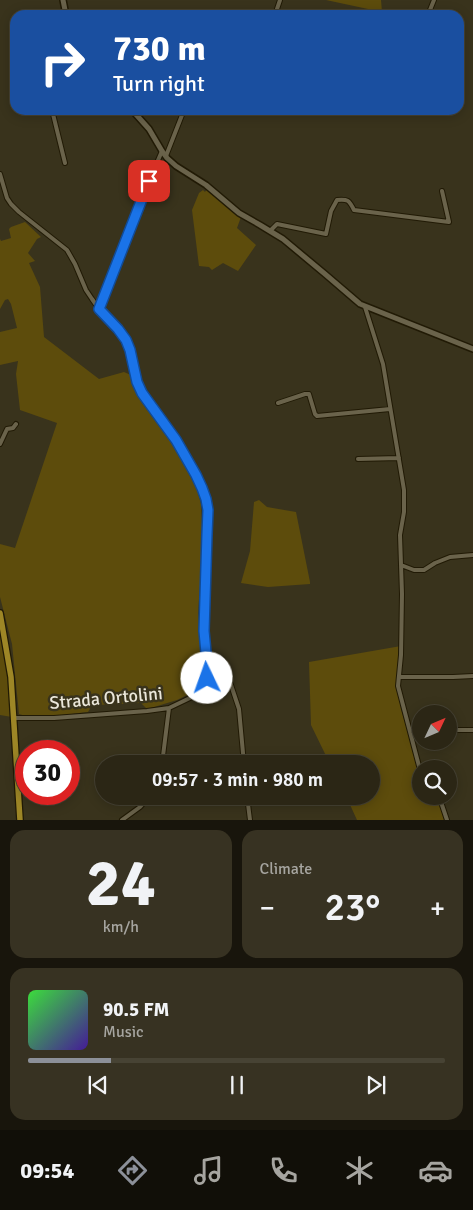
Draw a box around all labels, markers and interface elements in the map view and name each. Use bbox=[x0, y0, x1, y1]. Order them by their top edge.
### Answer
text: 730 m bbox=[113, 27, 206, 70]
icon: right bbox=[30, 30, 95, 95]
text: Turn right bbox=[113, 70, 205, 97]
pin bbox=[128, 160, 170, 202]
icon: arrive bbox=[135, 167, 163, 195]
position arrow bbox=[180, 651, 232, 703]
street label: Strada Ortolini bbox=[48, 682, 164, 714]
north arrow bbox=[412, 705, 458, 750]
map controls bbox=[412, 705, 457, 805]
speed limit sign: 30 bbox=[15, 740, 80, 805]
button: search bbox=[412, 760, 457, 805]
text: 09:57 · 3 min · 980 m bbox=[152, 768, 323, 792]
text: 24 bbox=[86, 844, 156, 924]
text: Climate bbox=[260, 859, 312, 879]
text: 23° bbox=[324, 884, 380, 931]
text: − bbox=[260, 891, 275, 925]
text: + bbox=[430, 891, 445, 925]
text: km/h bbox=[103, 917, 139, 937]
text: 90.5 FM bbox=[103, 998, 169, 1022]
text: Music bbox=[103, 1022, 144, 1042]
icon: previous bbox=[84, 1071, 112, 1099]
icon: pause bbox=[223, 1071, 251, 1099]
icon: next bbox=[362, 1071, 390, 1099]
icon: directions bbox=[115, 1153, 150, 1188]
icon: music bbox=[191, 1153, 226, 1188]
icon: phone bbox=[266, 1153, 301, 1188]
icon: climate bbox=[342, 1153, 377, 1188]
icon: car bbox=[418, 1153, 453, 1188]
text: 09:54 bbox=[20, 1157, 74, 1184]

